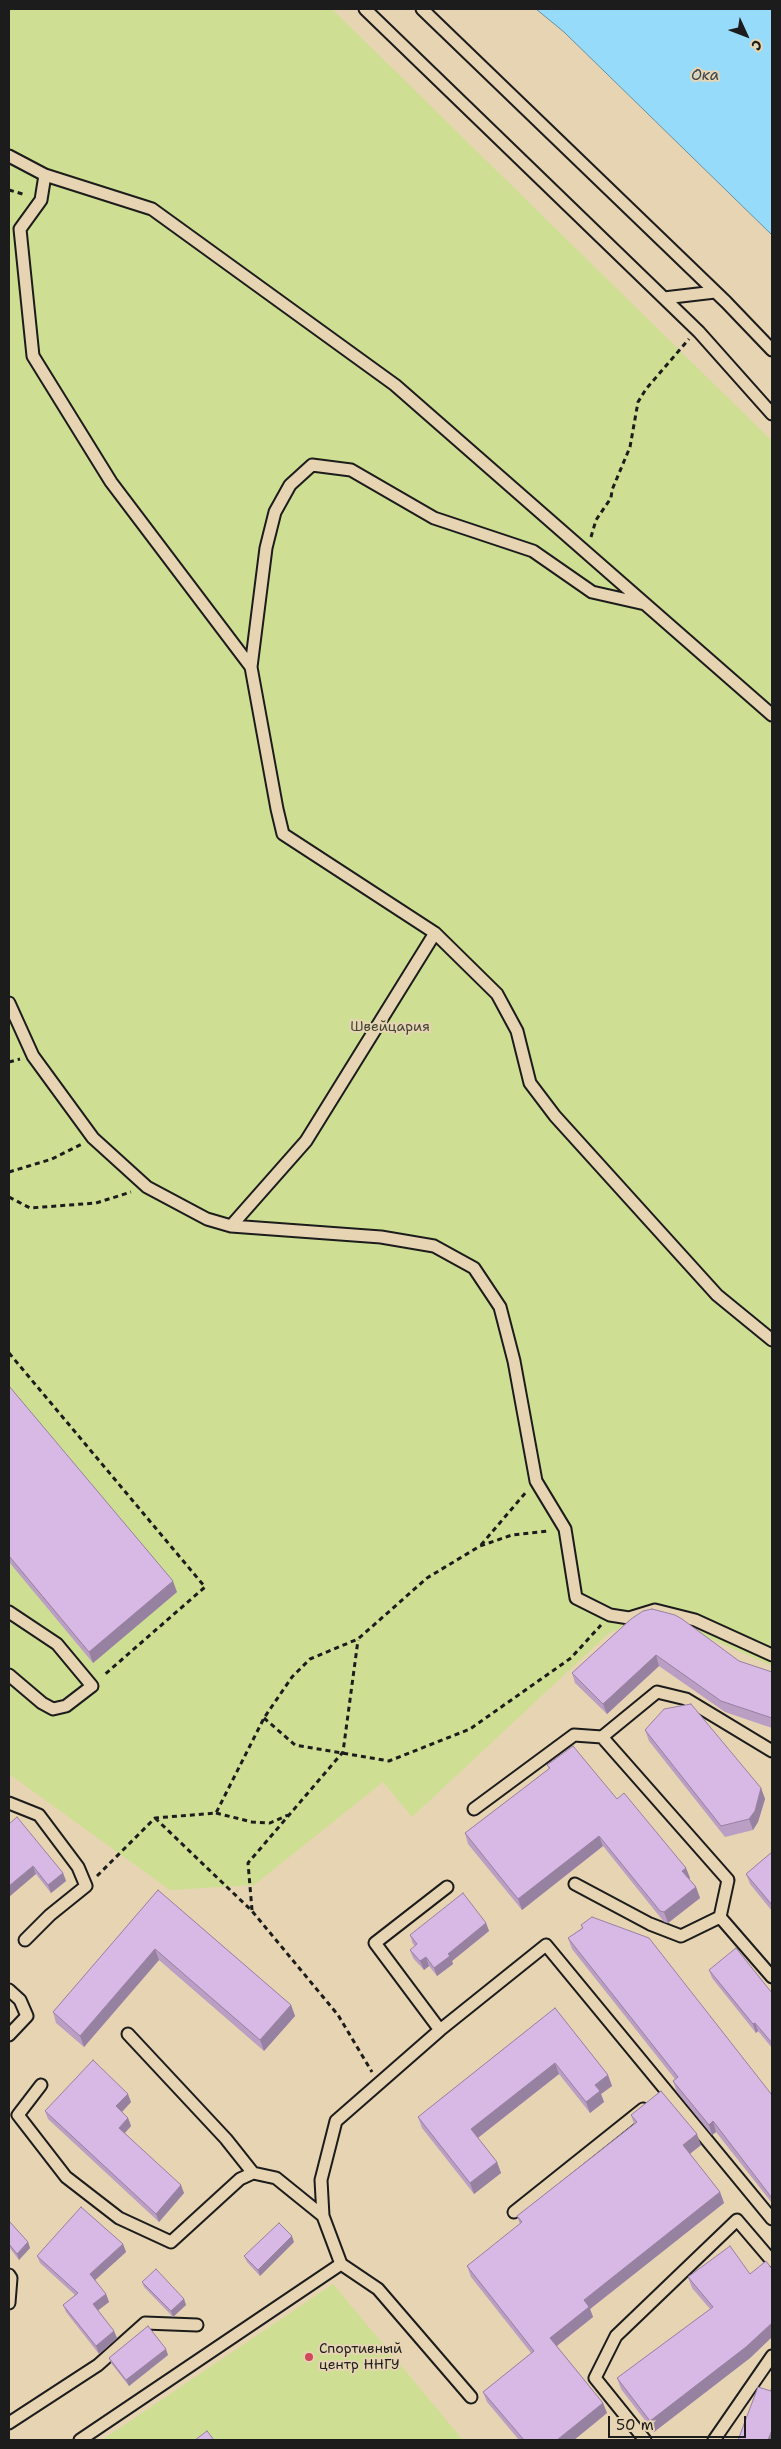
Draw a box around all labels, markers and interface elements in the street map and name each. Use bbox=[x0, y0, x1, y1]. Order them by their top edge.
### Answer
north arrow bbox=[721, 10, 771, 60]
text: С bbox=[747, 36, 766, 55]
water label: Ока bbox=[691, 67, 719, 85]
park label: Швейцария bbox=[350, 1019, 430, 1035]
place label: Спортивный центр ННГУ bbox=[319, 2341, 402, 2374]
marker: Спортивный центр ННГУ bbox=[303, 2351, 315, 2363]
scale bar bbox=[611, 2406, 748, 2438]
text: 50 m bbox=[616, 2415, 654, 2435]

